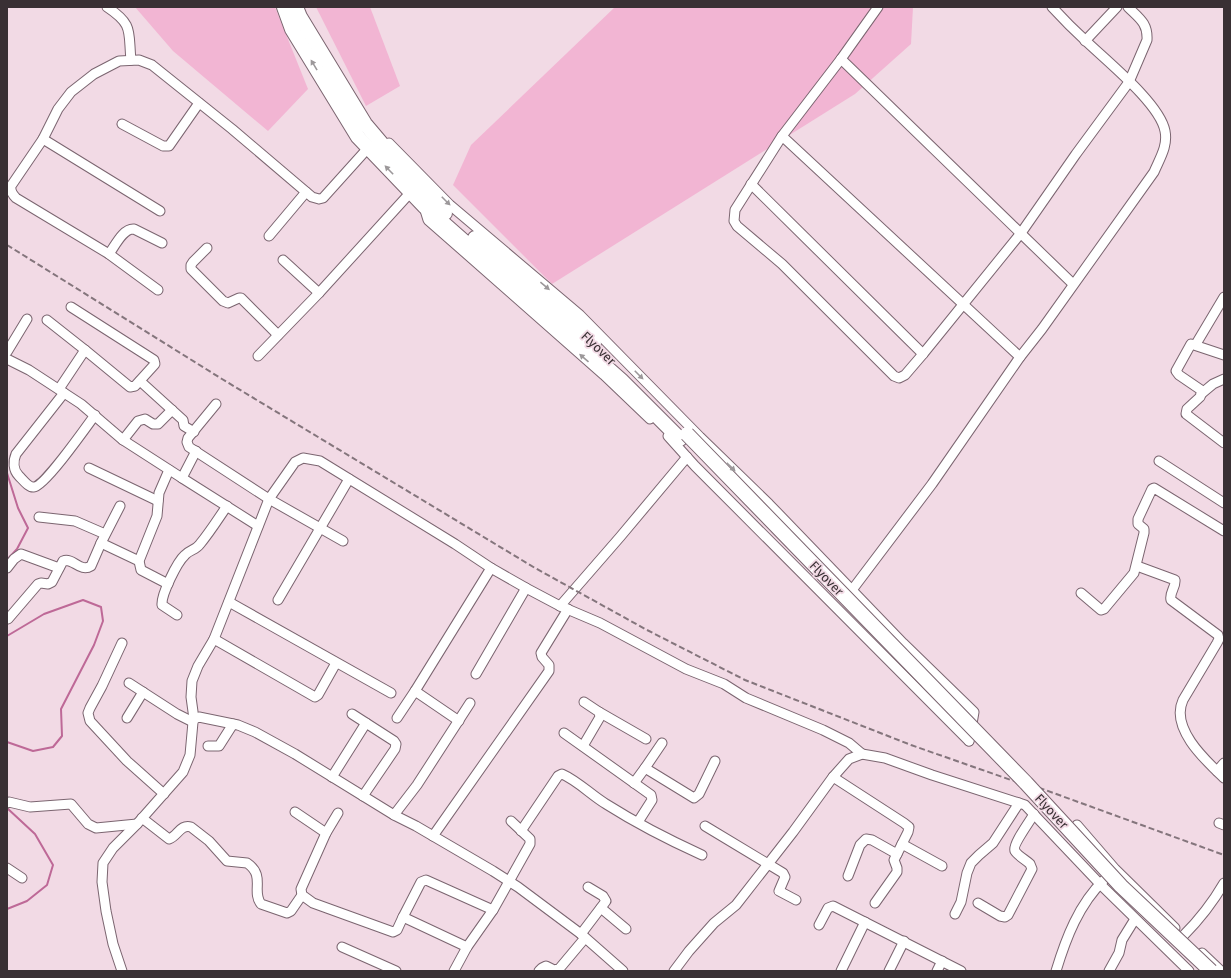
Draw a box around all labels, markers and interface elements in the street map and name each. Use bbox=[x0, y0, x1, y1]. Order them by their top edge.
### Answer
one-way arrow bbox=[311, 59, 318, 71]
one-way arrow bbox=[384, 165, 394, 175]
one-way arrow bbox=[441, 196, 451, 206]
one-way arrow bbox=[539, 281, 550, 290]
street label: Flyover bbox=[578, 328, 619, 368]
one-way arrow bbox=[579, 353, 590, 362]
one-way arrow bbox=[634, 370, 644, 380]
one-way arrow bbox=[726, 462, 736, 472]
street label: Flyover bbox=[807, 558, 847, 599]
street label: Flyover bbox=[1032, 791, 1072, 832]

